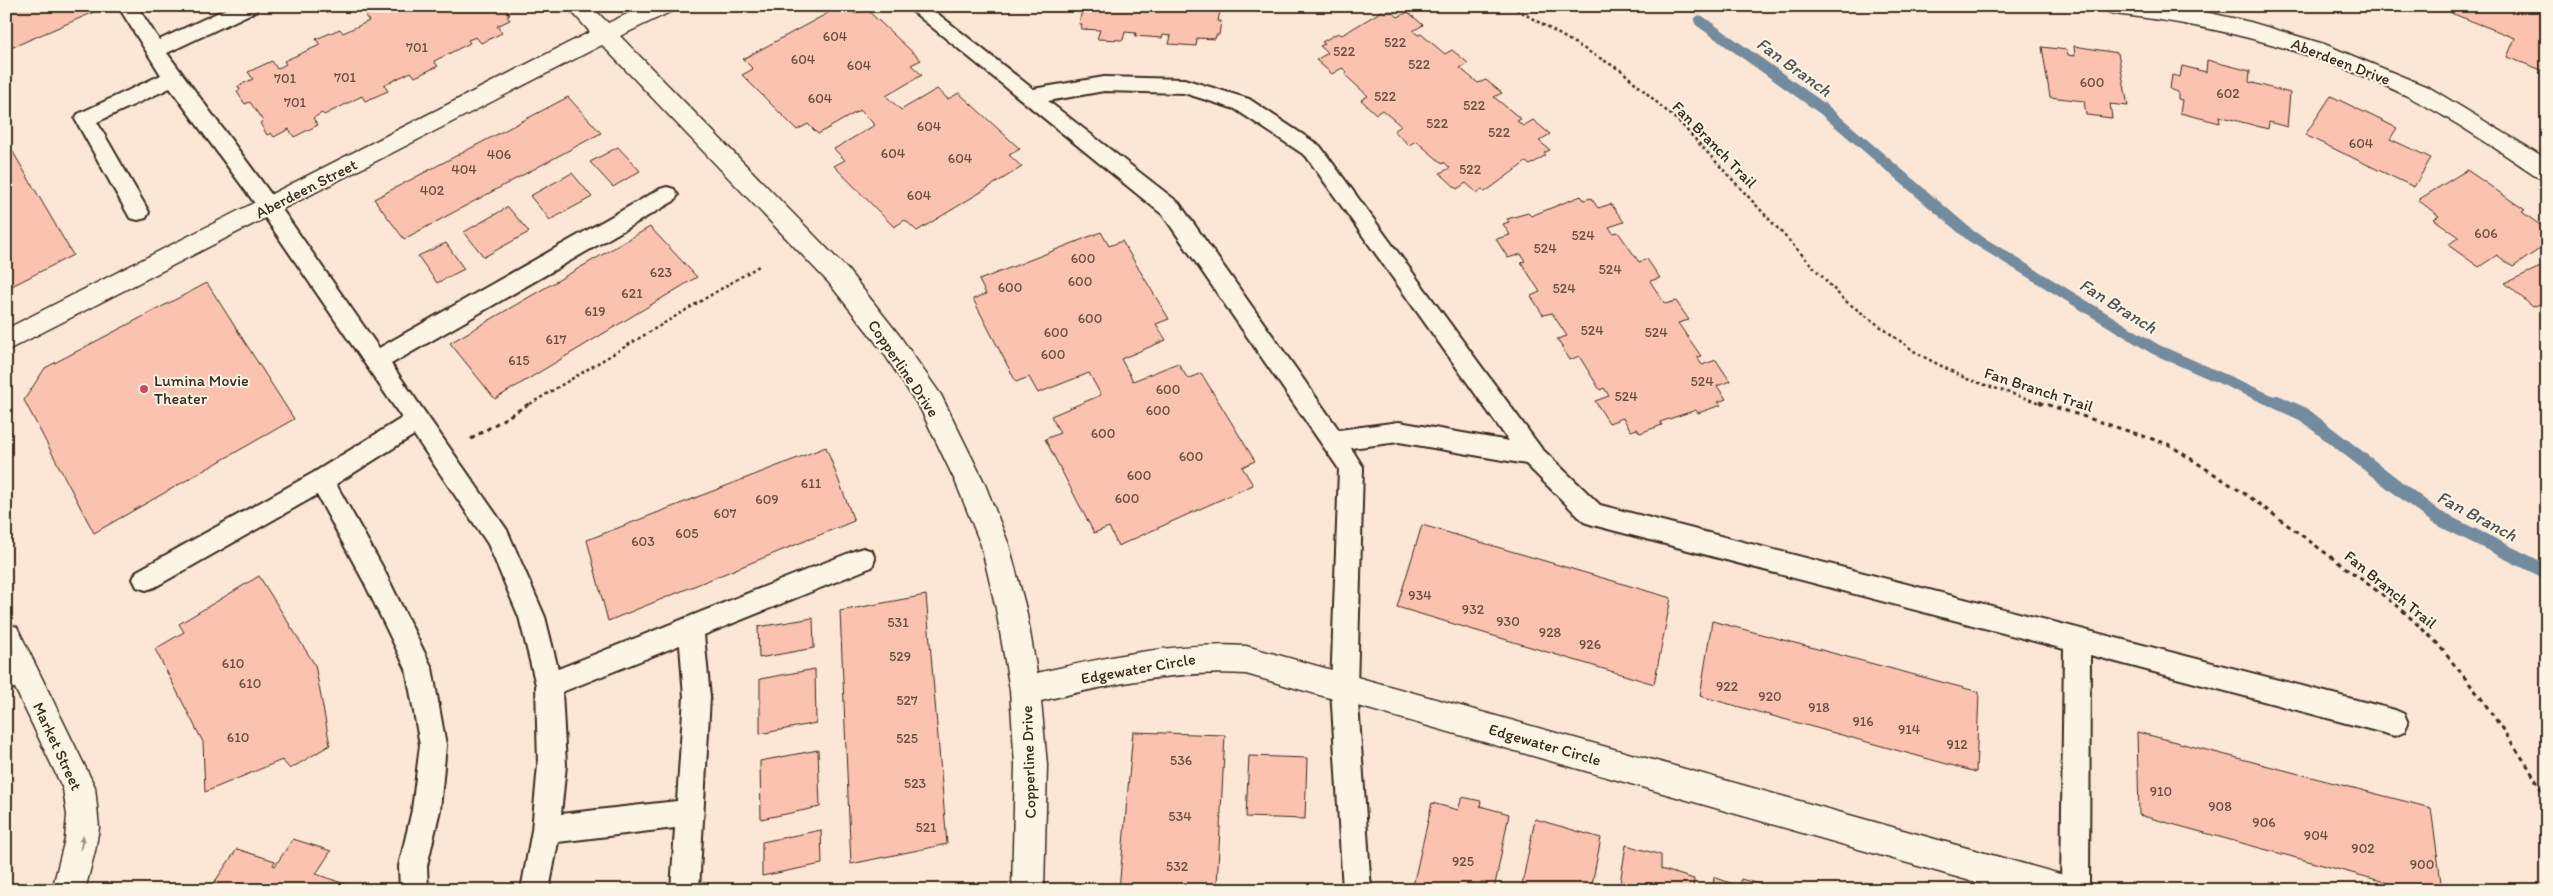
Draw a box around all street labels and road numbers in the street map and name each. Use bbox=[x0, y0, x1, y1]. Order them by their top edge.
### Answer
street label: Aberdeen Drive bbox=[2289, 34, 2393, 89]
street label: Fan Branch Trail bbox=[1668, 97, 1761, 192]
street label: Aberdeen Street bbox=[252, 155, 360, 222]
street label: Copperline Drive bbox=[864, 316, 943, 421]
street label: Fan Branch Trail bbox=[1982, 363, 2096, 416]
street label: Fan Branch Trail bbox=[2341, 546, 2441, 633]
street label: Edgewater Circle bbox=[1079, 649, 1197, 688]
street label: Market Street bbox=[29, 699, 86, 793]
street label: Copperline Drive bbox=[1017, 705, 1040, 819]
street label: Edgewater Circle bbox=[1487, 719, 1603, 770]

